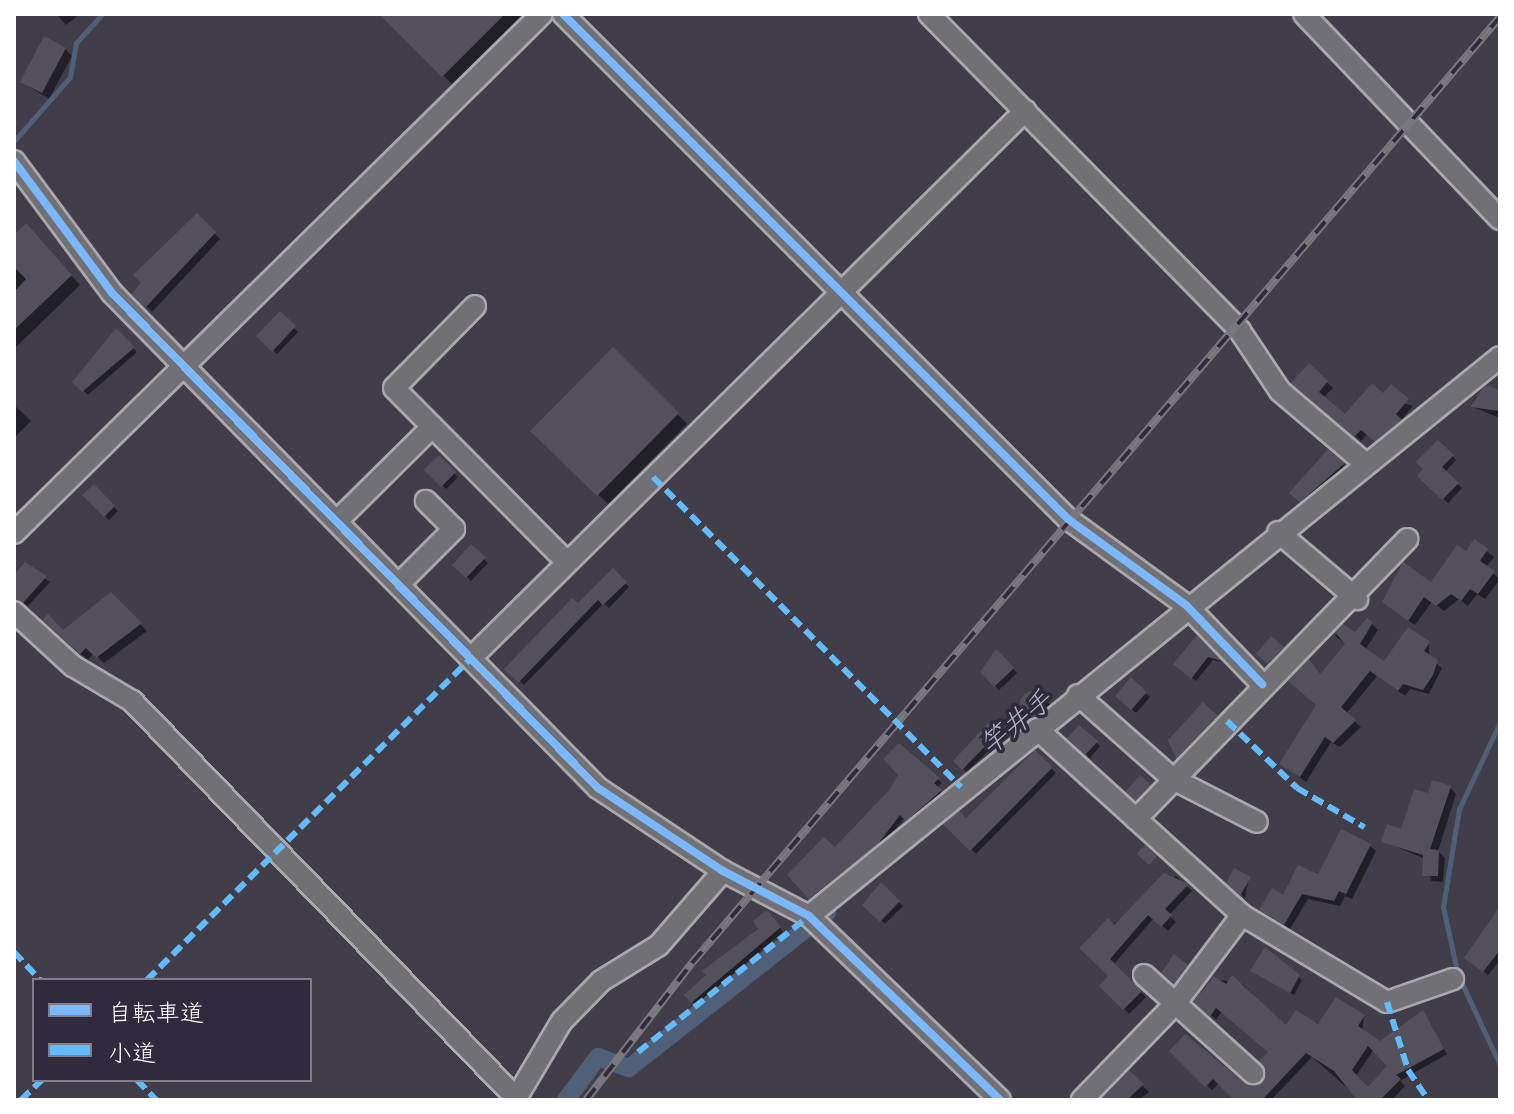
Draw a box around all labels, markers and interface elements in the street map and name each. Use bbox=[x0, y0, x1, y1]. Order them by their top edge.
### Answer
water label: 竿井手 bbox=[973, 684, 1059, 762]
legend bbox=[32, 978, 312, 1082]
text: 自転車道 bbox=[108, 999, 204, 1027]
text: 小道 bbox=[108, 1039, 156, 1067]

